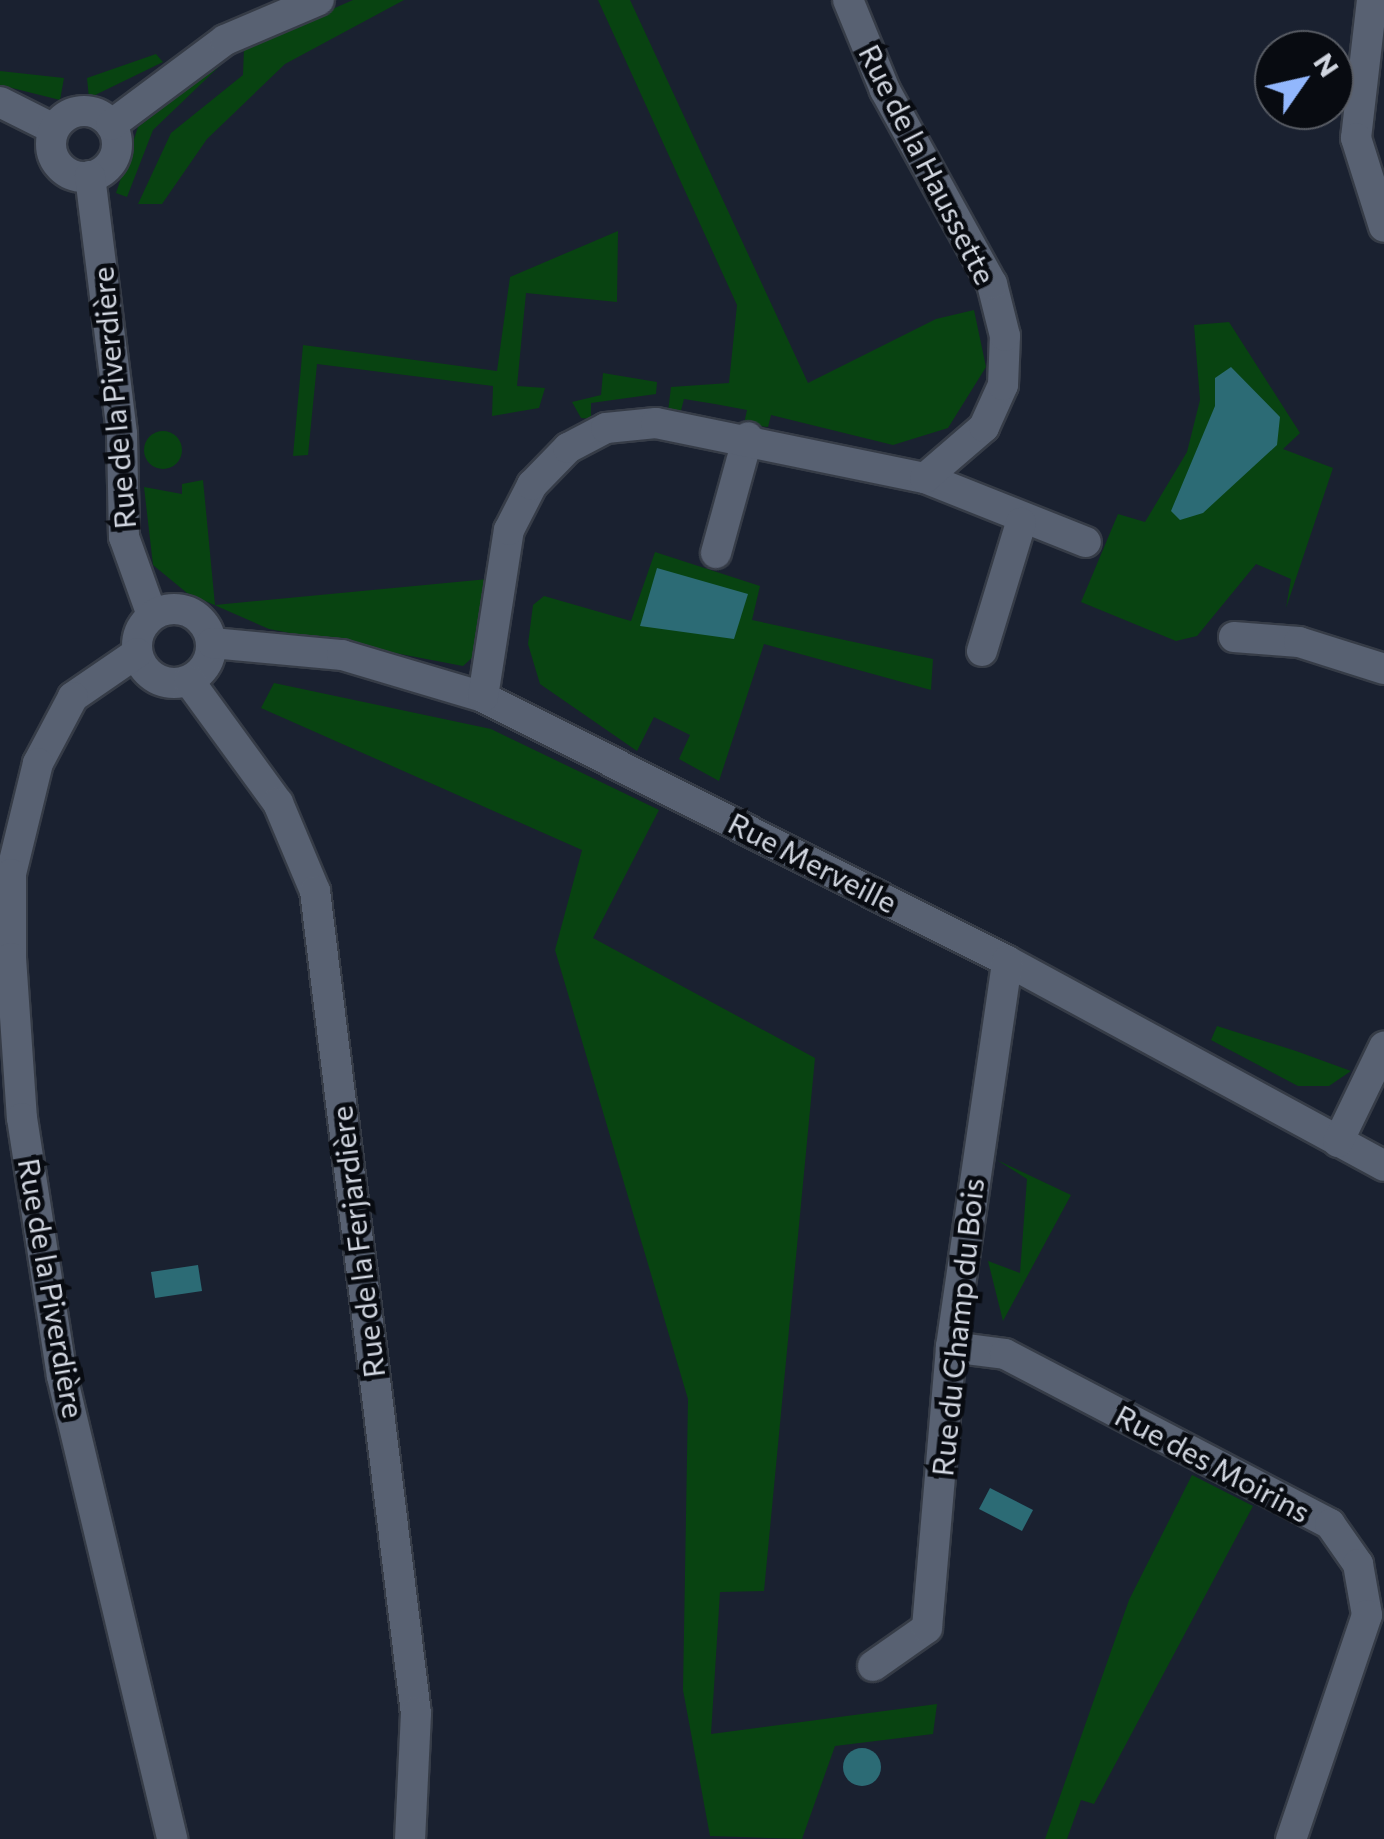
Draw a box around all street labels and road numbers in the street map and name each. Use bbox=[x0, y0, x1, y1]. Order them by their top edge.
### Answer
street label: Rue de la Haussette bbox=[852, 38, 1004, 290]
street label: Rue de la Piverdière bbox=[84, 265, 142, 531]
street label: Rue Merveille bbox=[723, 804, 903, 920]
street label: Rue de la Ferjardière bbox=[322, 1104, 392, 1380]
street label: Rue de la Piverdière bbox=[11, 1155, 93, 1421]
street label: Rue du Champ du Bois bbox=[923, 1176, 991, 1478]
street label: Rue des Moirins bbox=[1109, 1396, 1317, 1530]

